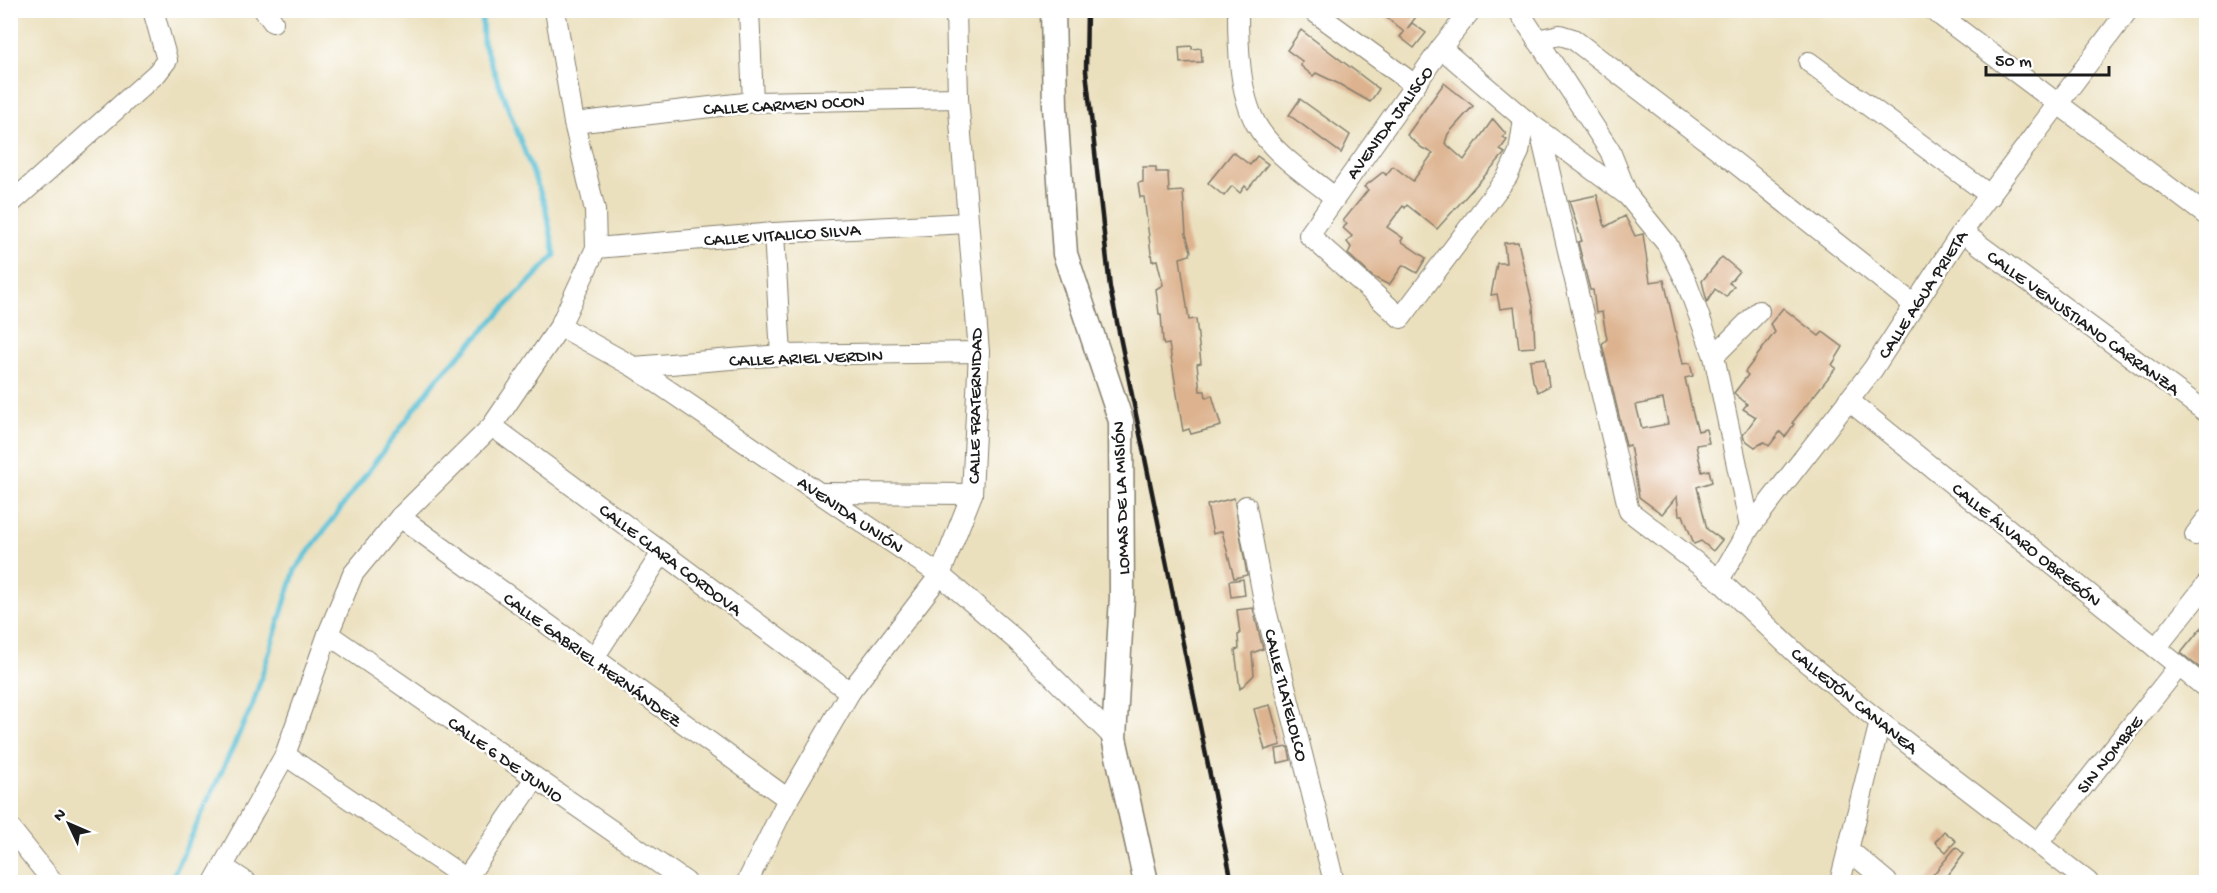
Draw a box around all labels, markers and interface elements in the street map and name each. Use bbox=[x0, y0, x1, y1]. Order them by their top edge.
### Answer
scale bar bbox=[1986, 39, 2109, 77]
text: 50 m bbox=[1995, 52, 2032, 73]
street label: AVENIDA JALISCO bbox=[1343, 63, 1439, 184]
street label: CALLE CARMEN OCON bbox=[703, 92, 865, 121]
street label: CALLE VITALICO SILVA bbox=[703, 220, 862, 252]
street label: CALLE AGUA PRIETA bbox=[1875, 226, 1974, 363]
street label: CALLE VENUSTIANO CARRANZA bbox=[1982, 247, 2184, 402]
street label: CALLE FRATERNIDAD bbox=[965, 328, 988, 484]
street label: CALLE ARIEL VERDIN bbox=[729, 346, 883, 373]
street label: LOMAS DE LA MISIÓN bbox=[1109, 421, 1136, 575]
street label: AVENIDA UNIÓN bbox=[792, 473, 907, 559]
street label: CALLE ÁLVARO OBREGÓN bbox=[1947, 478, 2105, 613]
street label: CALLE CLARA CORDOVA bbox=[594, 500, 746, 622]
street label: CALLE GABRIEL HERNÁNDEZ bbox=[498, 588, 686, 733]
street label: CALLE TLATELOLCO bbox=[1258, 627, 1311, 764]
street label: CALLEJÓN CANANEA bbox=[1786, 644, 1922, 761]
street label: SIN NOMBRE bbox=[2073, 712, 2149, 799]
street label: CALLE 6 DE JUNIO bbox=[443, 713, 567, 809]
north arrow bbox=[39, 794, 99, 854]
text: N bbox=[50, 805, 72, 826]

